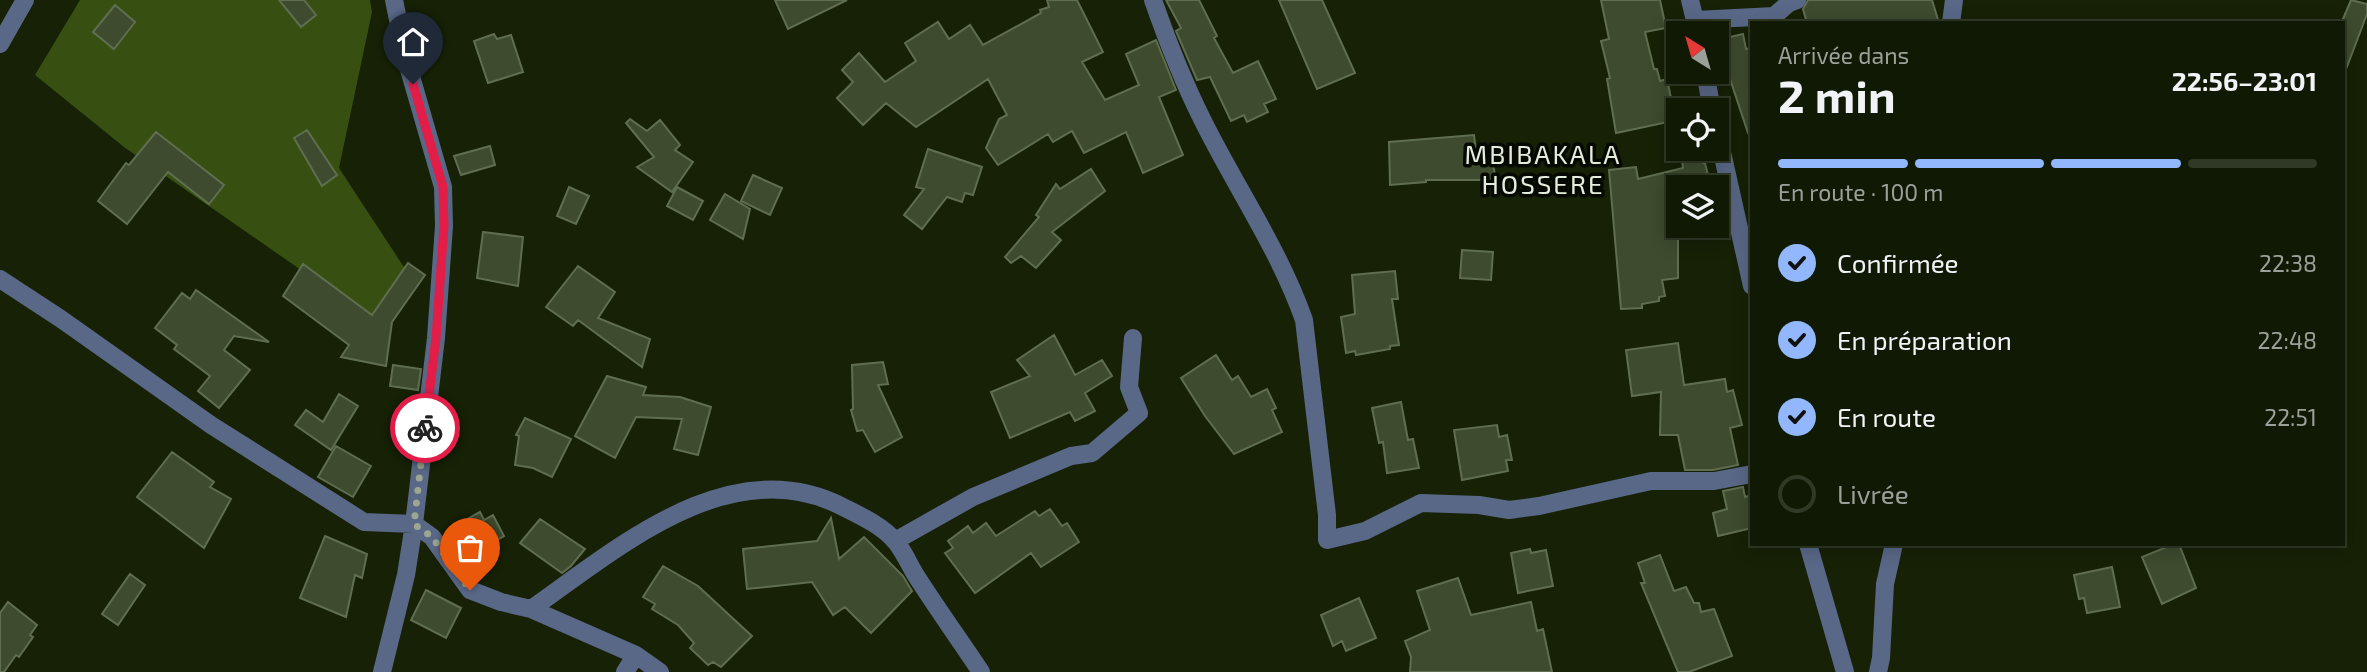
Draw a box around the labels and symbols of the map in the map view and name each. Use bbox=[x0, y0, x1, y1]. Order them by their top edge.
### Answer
pin bbox=[383, 12.0, 443, 84]
north arrow bbox=[1666, 21, 1729, 84]
district label: MBIBAKALA HOSSERE bbox=[1464, 138, 1622, 199]
courier bbox=[390, 393, 460, 463]
pin bbox=[440, 518, 500, 590]

